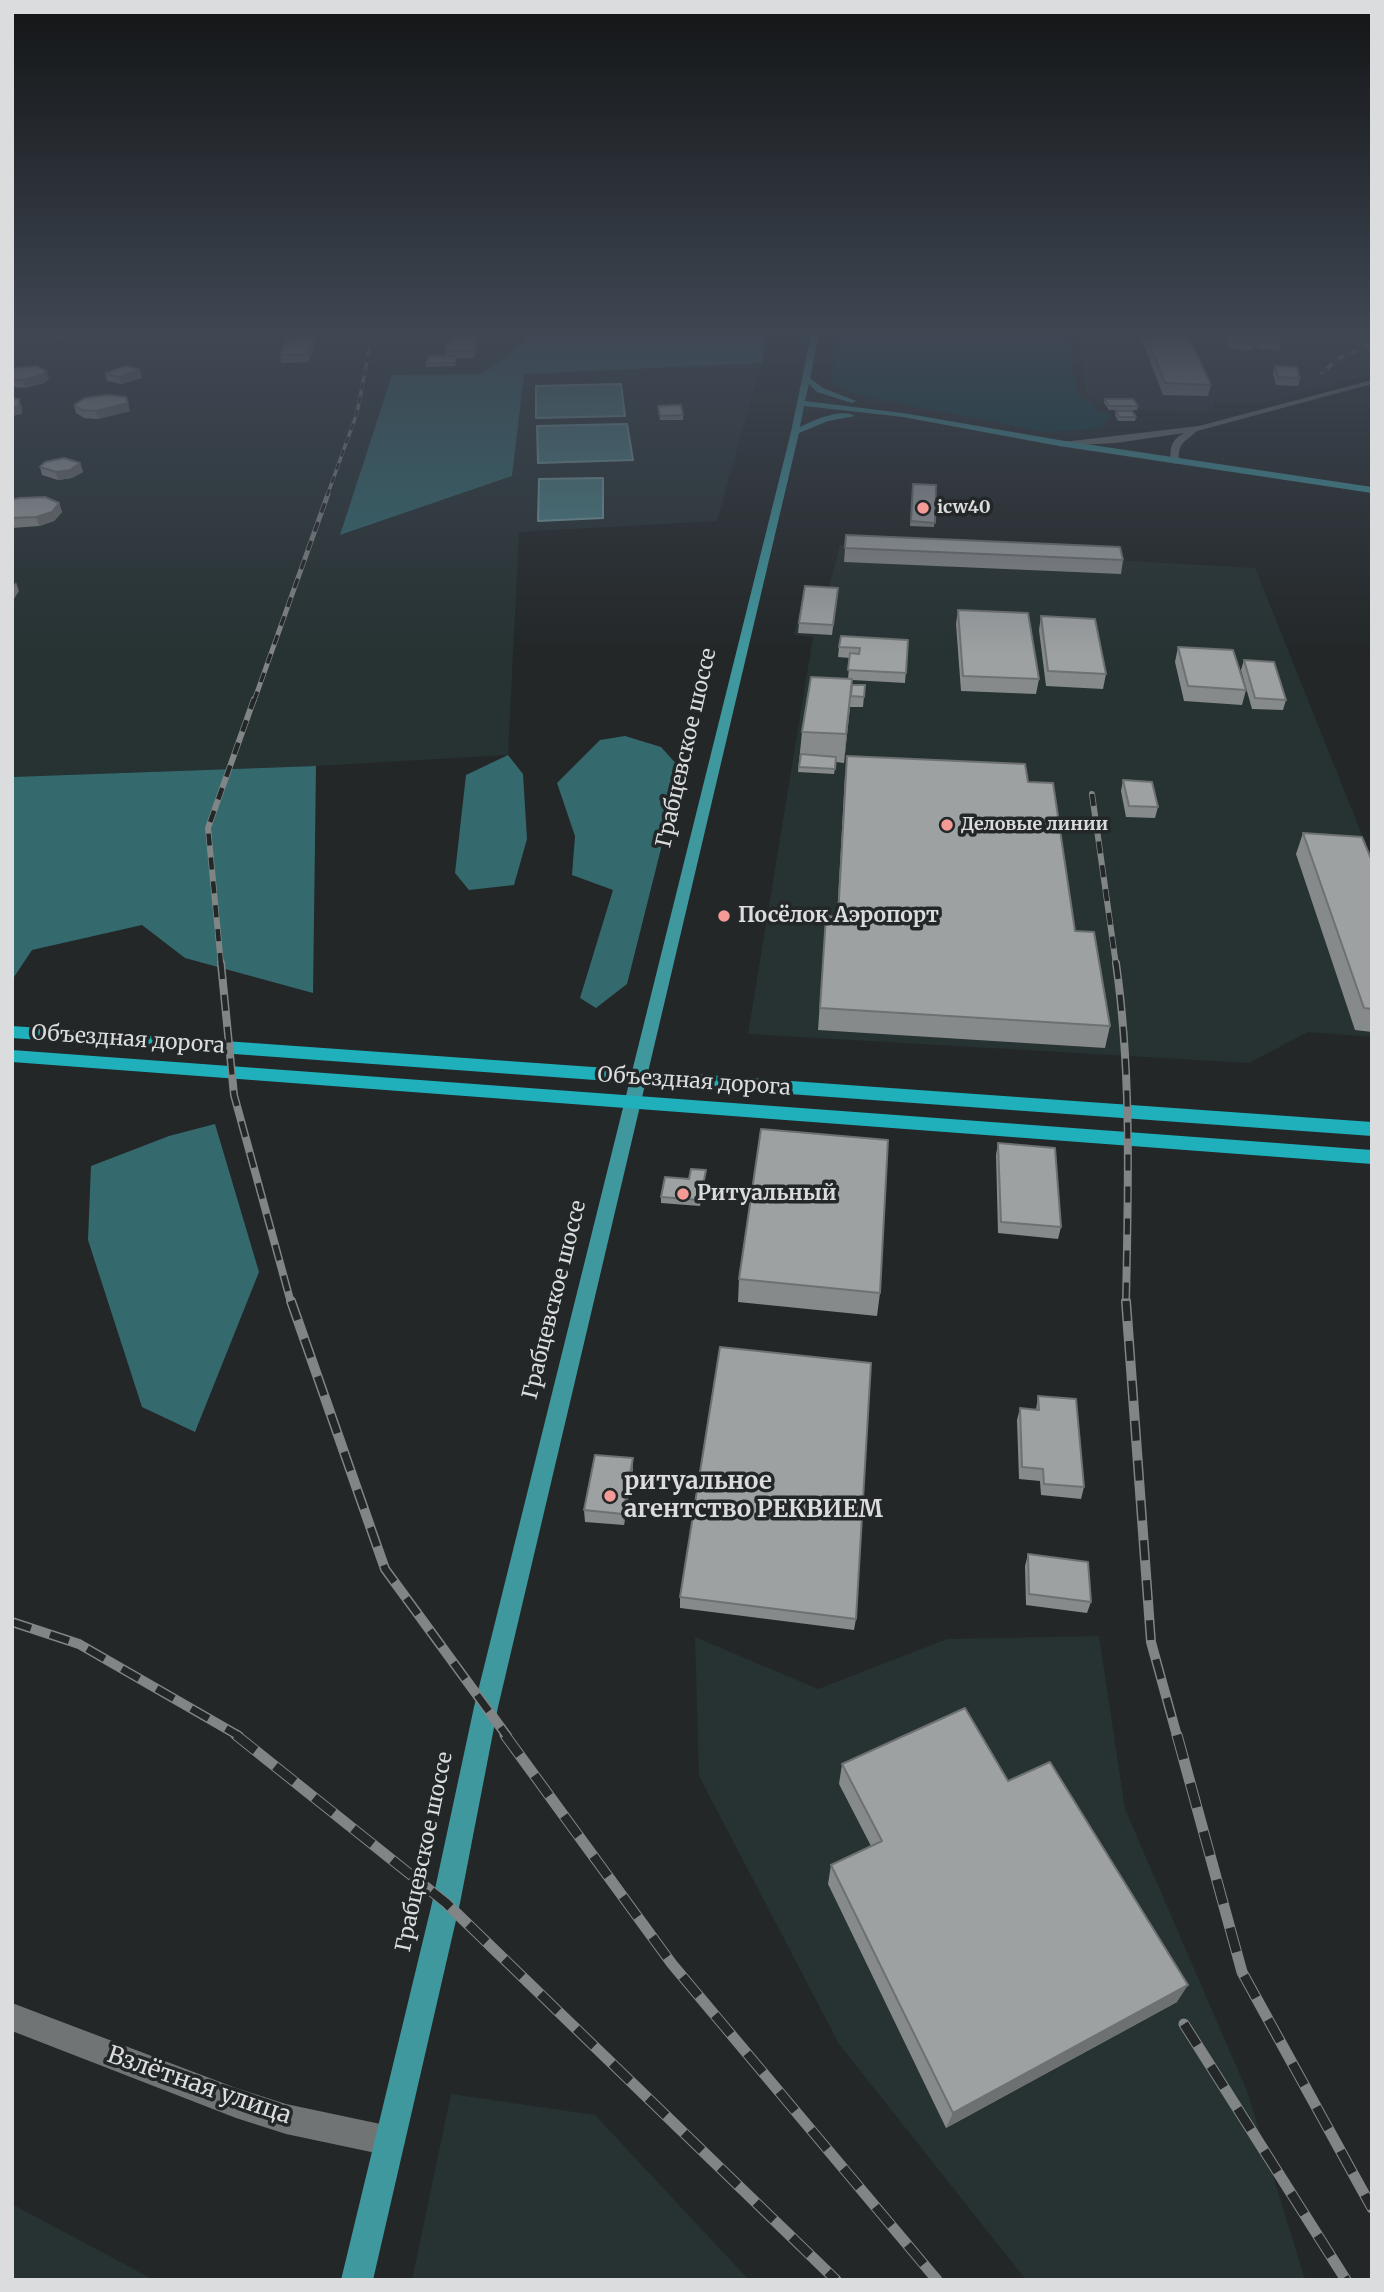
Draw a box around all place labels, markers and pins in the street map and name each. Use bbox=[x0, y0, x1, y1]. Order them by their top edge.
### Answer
place label: icw40 bbox=[937, 497, 991, 519]
marker: icw40 bbox=[915, 500, 931, 516]
place label: Деловые линии bbox=[961, 814, 1108, 836]
marker: Деловые линии bbox=[939, 817, 955, 833]
place label: Посёлок Аэропорт bbox=[738, 903, 939, 929]
marker: Посёлок Аэропорт bbox=[716, 908, 732, 924]
place label: Ритуальный bbox=[697, 1181, 837, 1207]
marker: Ритуальный bbox=[675, 1186, 691, 1202]
place label: ритуальное агентство РЕКВИЕМ bbox=[624, 1468, 883, 1524]
marker: ритуальное агентство РЕКВИЕМ bbox=[602, 1488, 618, 1504]

